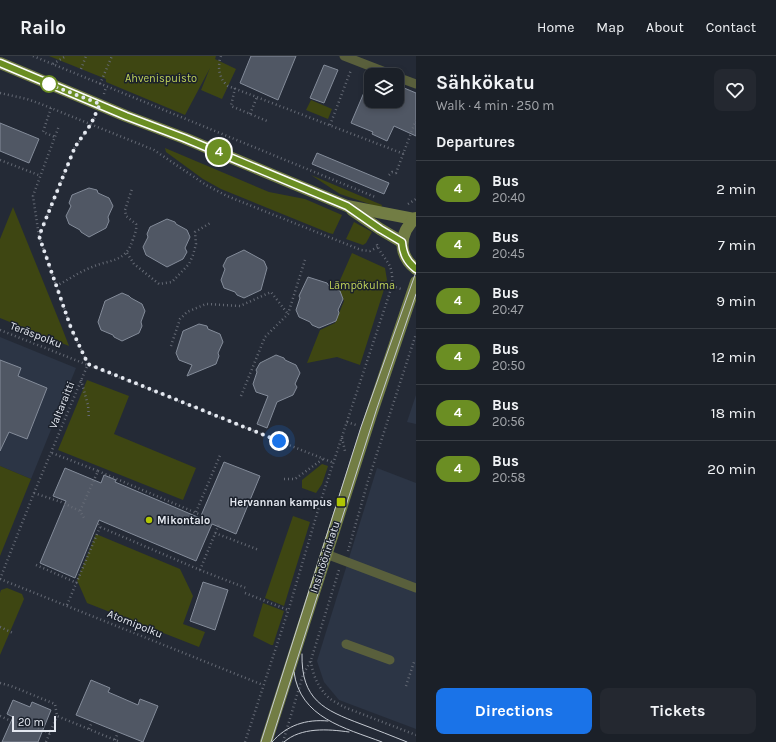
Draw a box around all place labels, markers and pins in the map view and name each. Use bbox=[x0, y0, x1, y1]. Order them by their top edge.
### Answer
unlabelled marker bbox=[40, 75, 58, 93]
place label: Hervannan kampus bbox=[229, 496, 332, 509]
marker: Hervannan kampus bbox=[335, 496, 347, 508]
place label: Mikontalo bbox=[157, 514, 210, 527]
marker: Mikontalo bbox=[144, 515, 154, 525]

